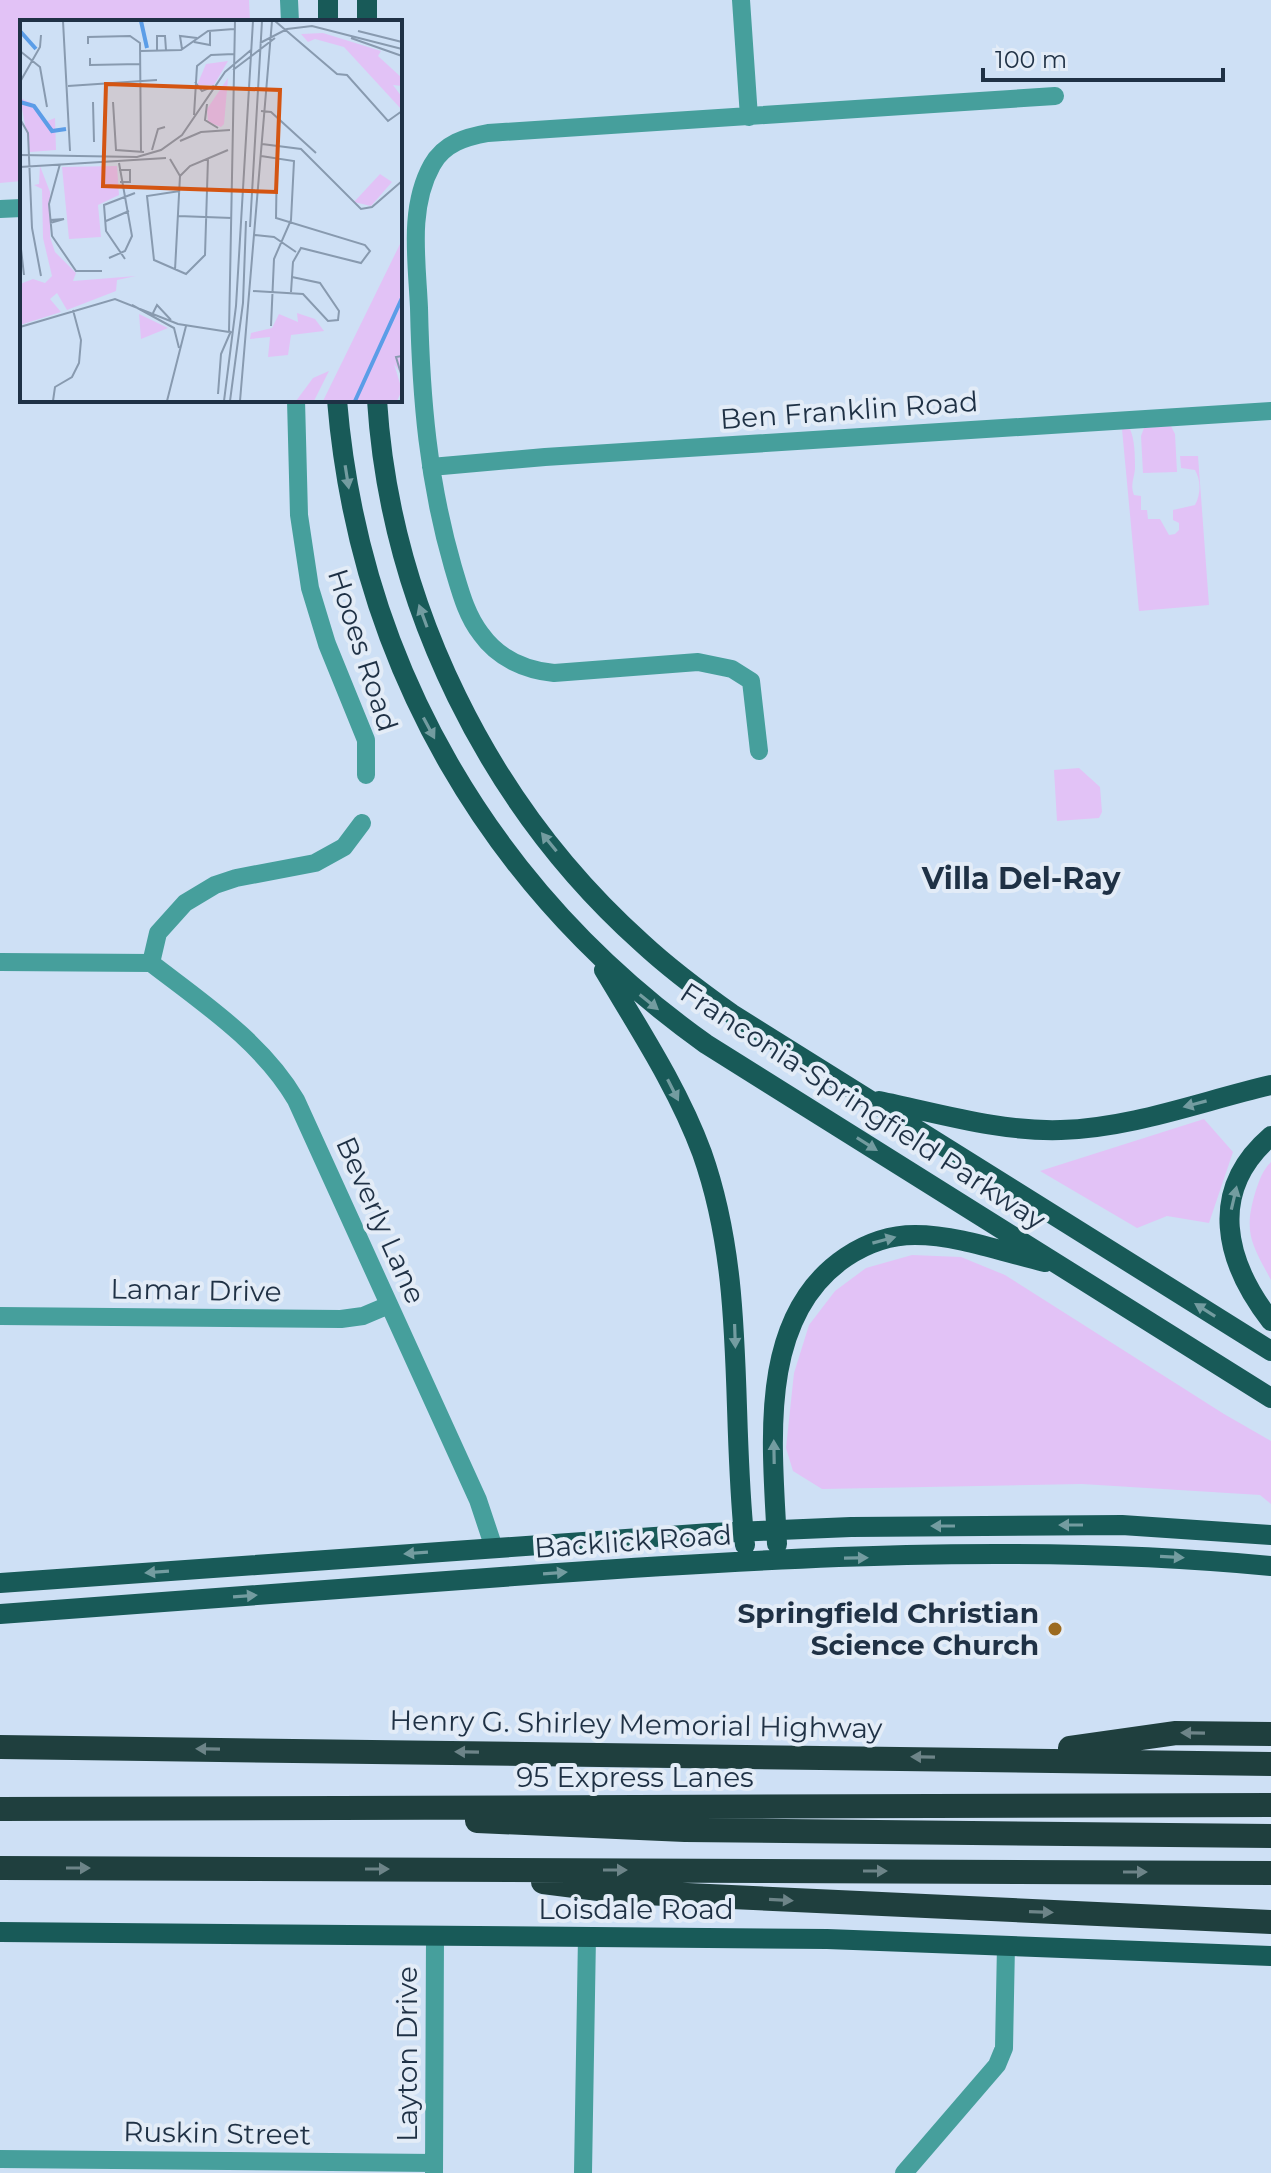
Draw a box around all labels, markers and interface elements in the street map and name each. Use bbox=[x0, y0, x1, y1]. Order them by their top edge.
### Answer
inset map bbox=[20, 20, 402, 402]
scale bar bbox=[983, 32, 1223, 82]
text: 100 m bbox=[995, 45, 1067, 74]
street label: Ben Franklin Road bbox=[719, 384, 979, 436]
one-way arrow bbox=[341, 465, 354, 490]
street label: Hooes Road bbox=[321, 564, 405, 736]
one-way arrow bbox=[416, 604, 429, 628]
one-way arrow bbox=[423, 717, 436, 740]
one-way arrow bbox=[541, 832, 557, 852]
district label: Villa Del-Ray bbox=[921, 860, 1121, 897]
street label: Franconia-Springfield Parkway bbox=[674, 975, 1053, 1237]
one-way arrow bbox=[639, 993, 660, 1010]
one-way arrow bbox=[666, 1078, 679, 1101]
one-way arrow bbox=[1183, 1099, 1208, 1111]
street label: Beverly Lane bbox=[329, 1131, 433, 1309]
one-way arrow bbox=[856, 1137, 877, 1152]
one-way arrow bbox=[1228, 1186, 1241, 1211]
one-way arrow bbox=[872, 1233, 897, 1245]
street label: Lamar Drive bbox=[110, 1272, 282, 1308]
one-way arrow bbox=[1194, 1304, 1216, 1318]
one-way arrow bbox=[729, 1323, 742, 1349]
one-way arrow bbox=[768, 1439, 781, 1464]
street label: Backlick Road bbox=[533, 1517, 733, 1565]
one-way arrow bbox=[1058, 1519, 1083, 1532]
one-way arrow bbox=[930, 1520, 955, 1532]
one-way arrow bbox=[403, 1547, 428, 1560]
one-way arrow bbox=[844, 1551, 869, 1564]
one-way arrow bbox=[1160, 1551, 1185, 1564]
one-way arrow bbox=[144, 1566, 169, 1579]
one-way arrow bbox=[543, 1566, 568, 1579]
one-way arrow bbox=[233, 1589, 258, 1602]
place label: Springfield Christian Science Church bbox=[738, 1596, 1039, 1662]
marker: Springfield Christian Science Church bbox=[1046, 1620, 1064, 1638]
street label: Henry G. Shirley Memorial Highway bbox=[389, 1703, 884, 1745]
one-way arrow bbox=[1180, 1727, 1205, 1739]
one-way arrow bbox=[195, 1743, 220, 1755]
one-way arrow bbox=[454, 1746, 479, 1758]
one-way arrow bbox=[910, 1751, 935, 1764]
street label: 95 Express Lanes bbox=[516, 1760, 754, 1794]
one-way arrow bbox=[66, 1862, 91, 1874]
one-way arrow bbox=[365, 1863, 390, 1875]
one-way arrow bbox=[603, 1864, 628, 1876]
one-way arrow bbox=[863, 1865, 888, 1877]
one-way arrow bbox=[1123, 1866, 1148, 1878]
street label: Loisdale Road bbox=[538, 1892, 734, 1926]
one-way arrow bbox=[769, 1893, 794, 1906]
one-way arrow bbox=[1029, 1905, 1054, 1918]
street label: Layton Drive bbox=[390, 1966, 424, 2142]
street label: Ruskin Street bbox=[123, 2114, 311, 2152]

